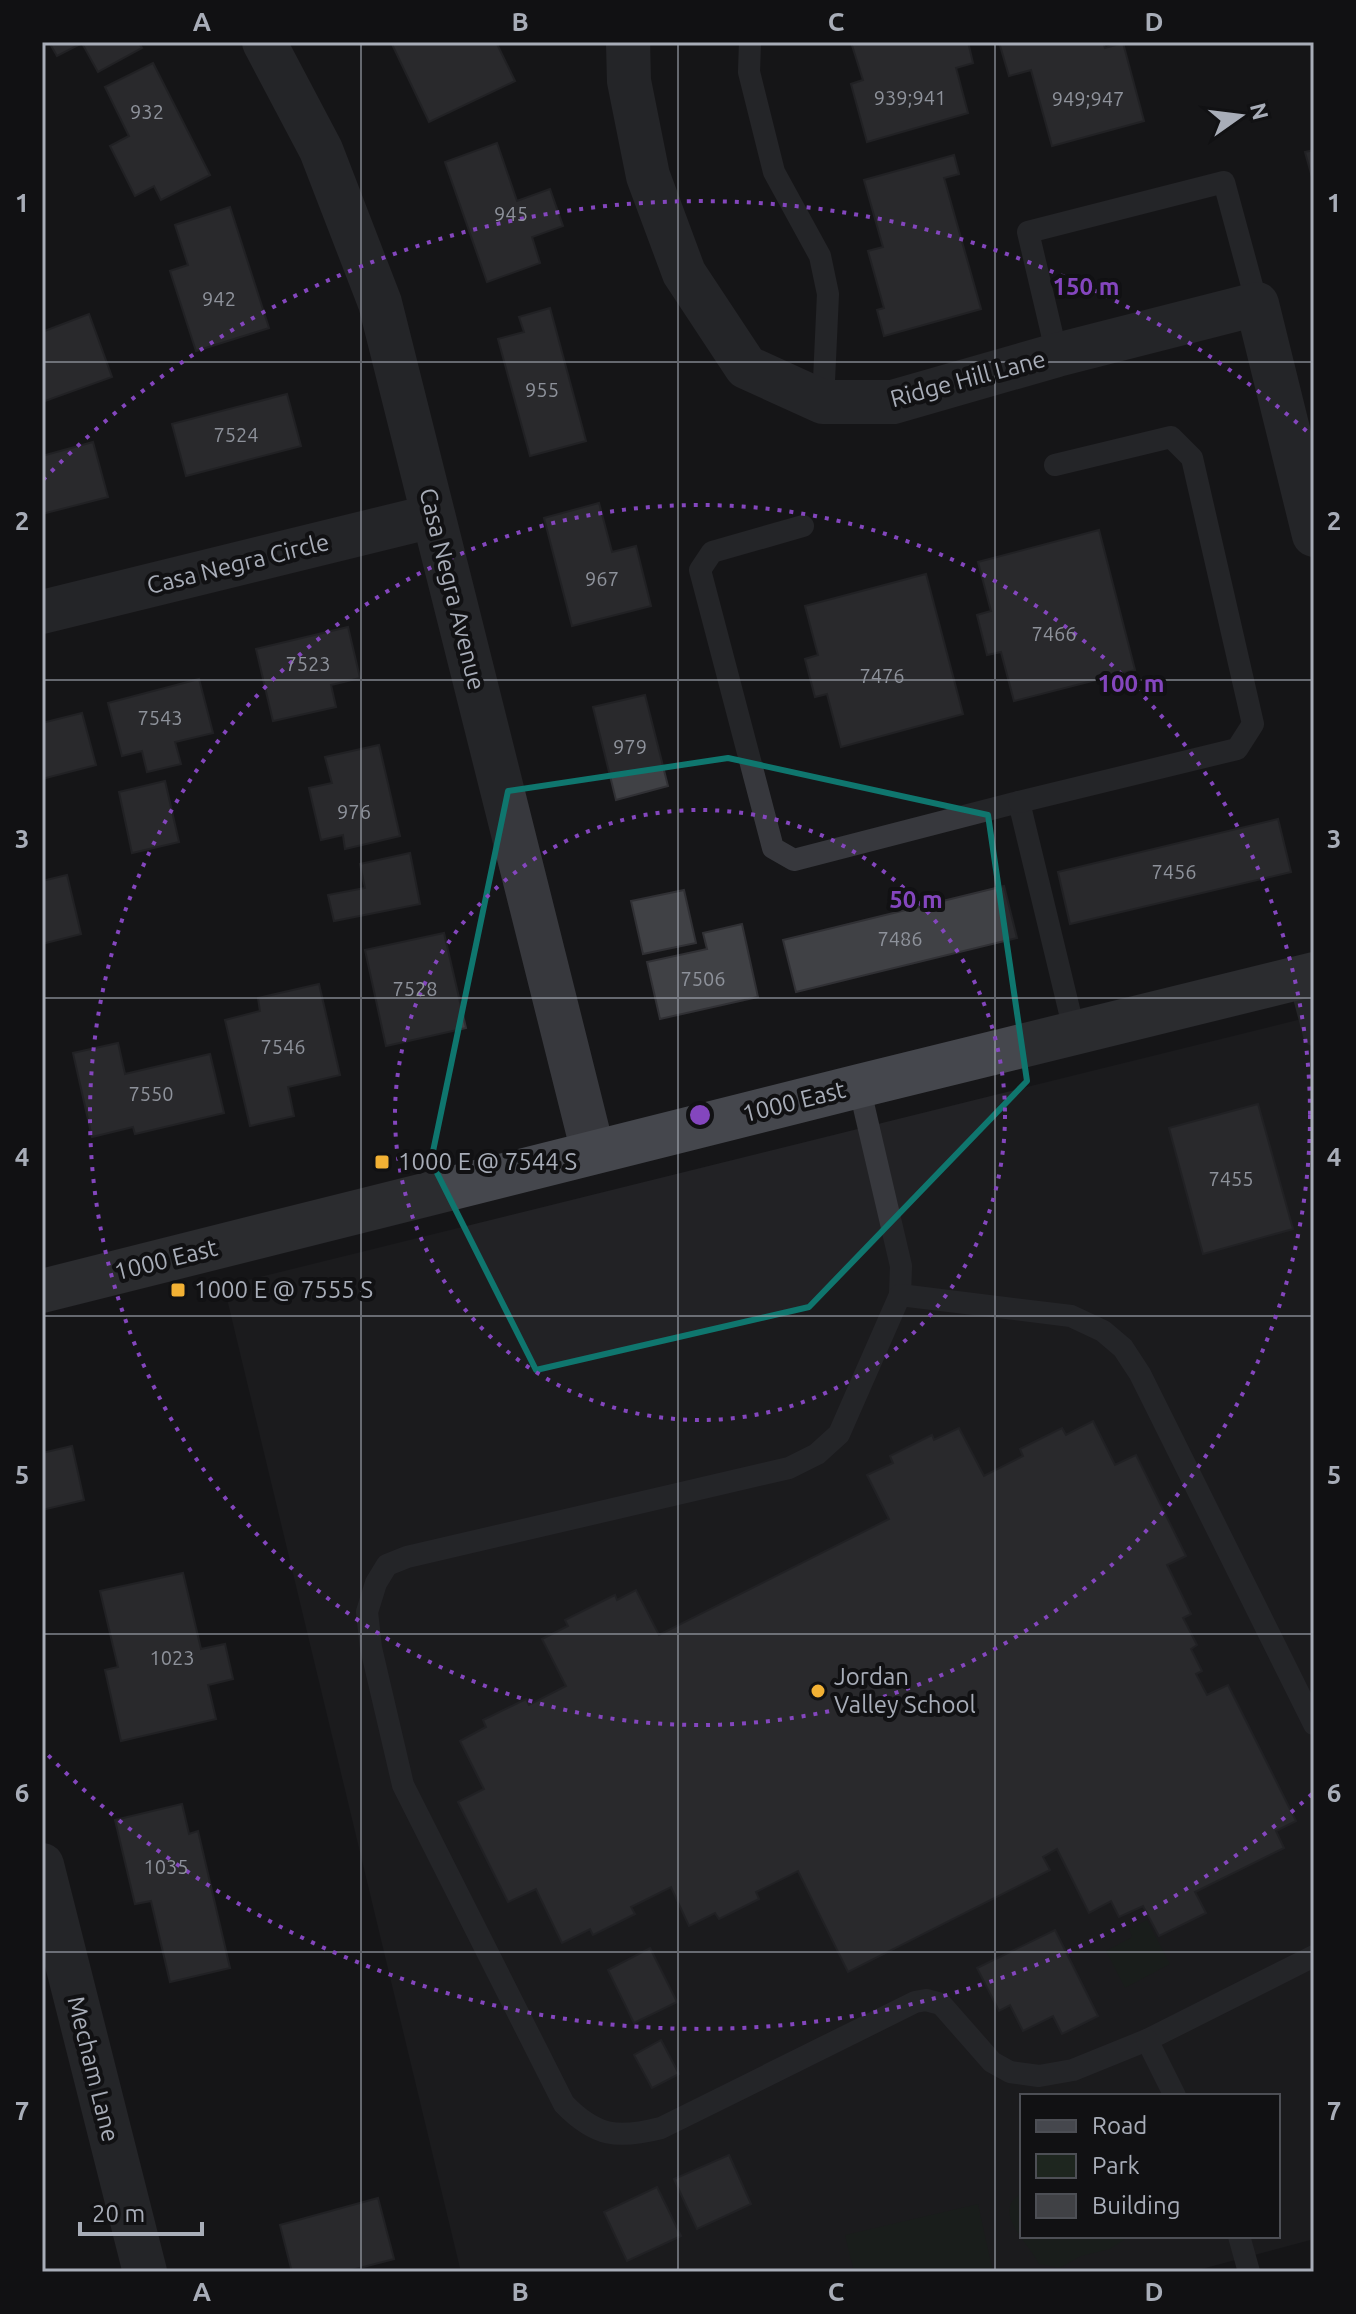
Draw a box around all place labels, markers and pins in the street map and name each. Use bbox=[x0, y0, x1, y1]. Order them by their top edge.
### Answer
centre of rings bbox=[686, 1101, 714, 1129]
place label: 1000 E @ 7544 S bbox=[398, 1148, 577, 1175]
marker: 1000 E @ 7544 S bbox=[373, 1153, 391, 1171]
place label: 1000 E @ 7555 S bbox=[194, 1276, 373, 1303]
marker: 1000 E @ 7555 S bbox=[169, 1281, 187, 1299]
place label: Jordan Valley School bbox=[834, 1663, 976, 1718]
marker: Jordan Valley School bbox=[809, 1682, 827, 1700]

